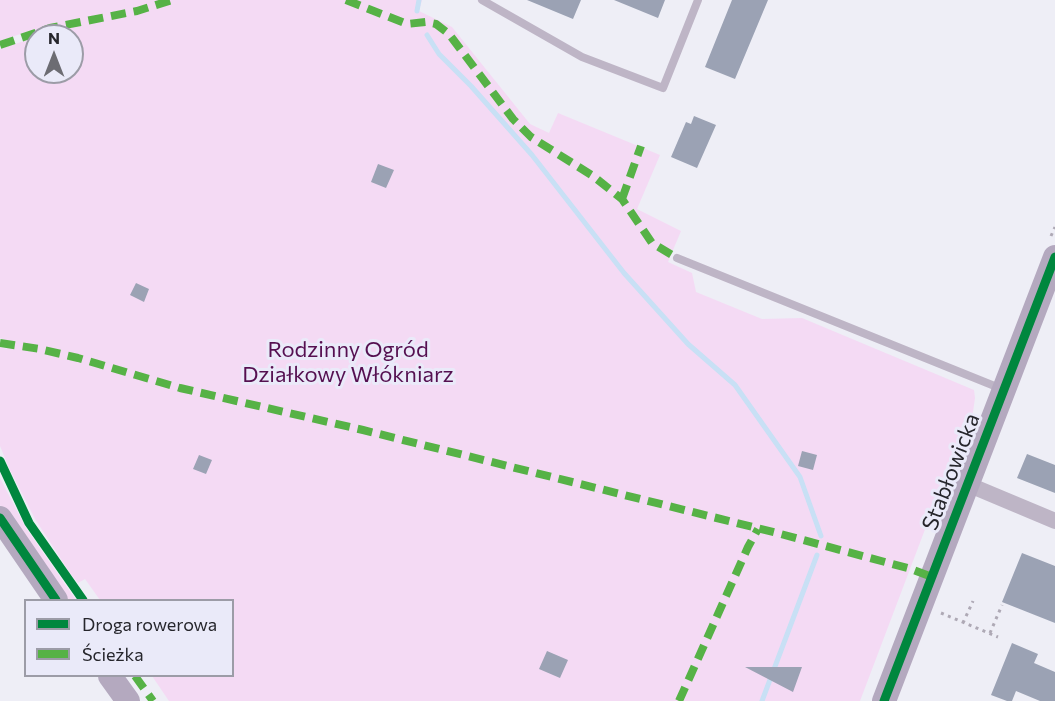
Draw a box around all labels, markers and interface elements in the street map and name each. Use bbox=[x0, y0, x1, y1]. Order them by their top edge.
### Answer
north arrow bbox=[24, 24, 84, 84]
text: N bbox=[48, 28, 60, 47]
park label: Rodzinny Ogród Działkowy Włókniarz bbox=[242, 337, 454, 388]
street label: Stabłowicka bbox=[917, 410, 985, 534]
legend bbox=[24, 599, 234, 677]
text: Droga rowerowa bbox=[82, 613, 217, 635]
text: Ścieżka bbox=[82, 643, 144, 665]

